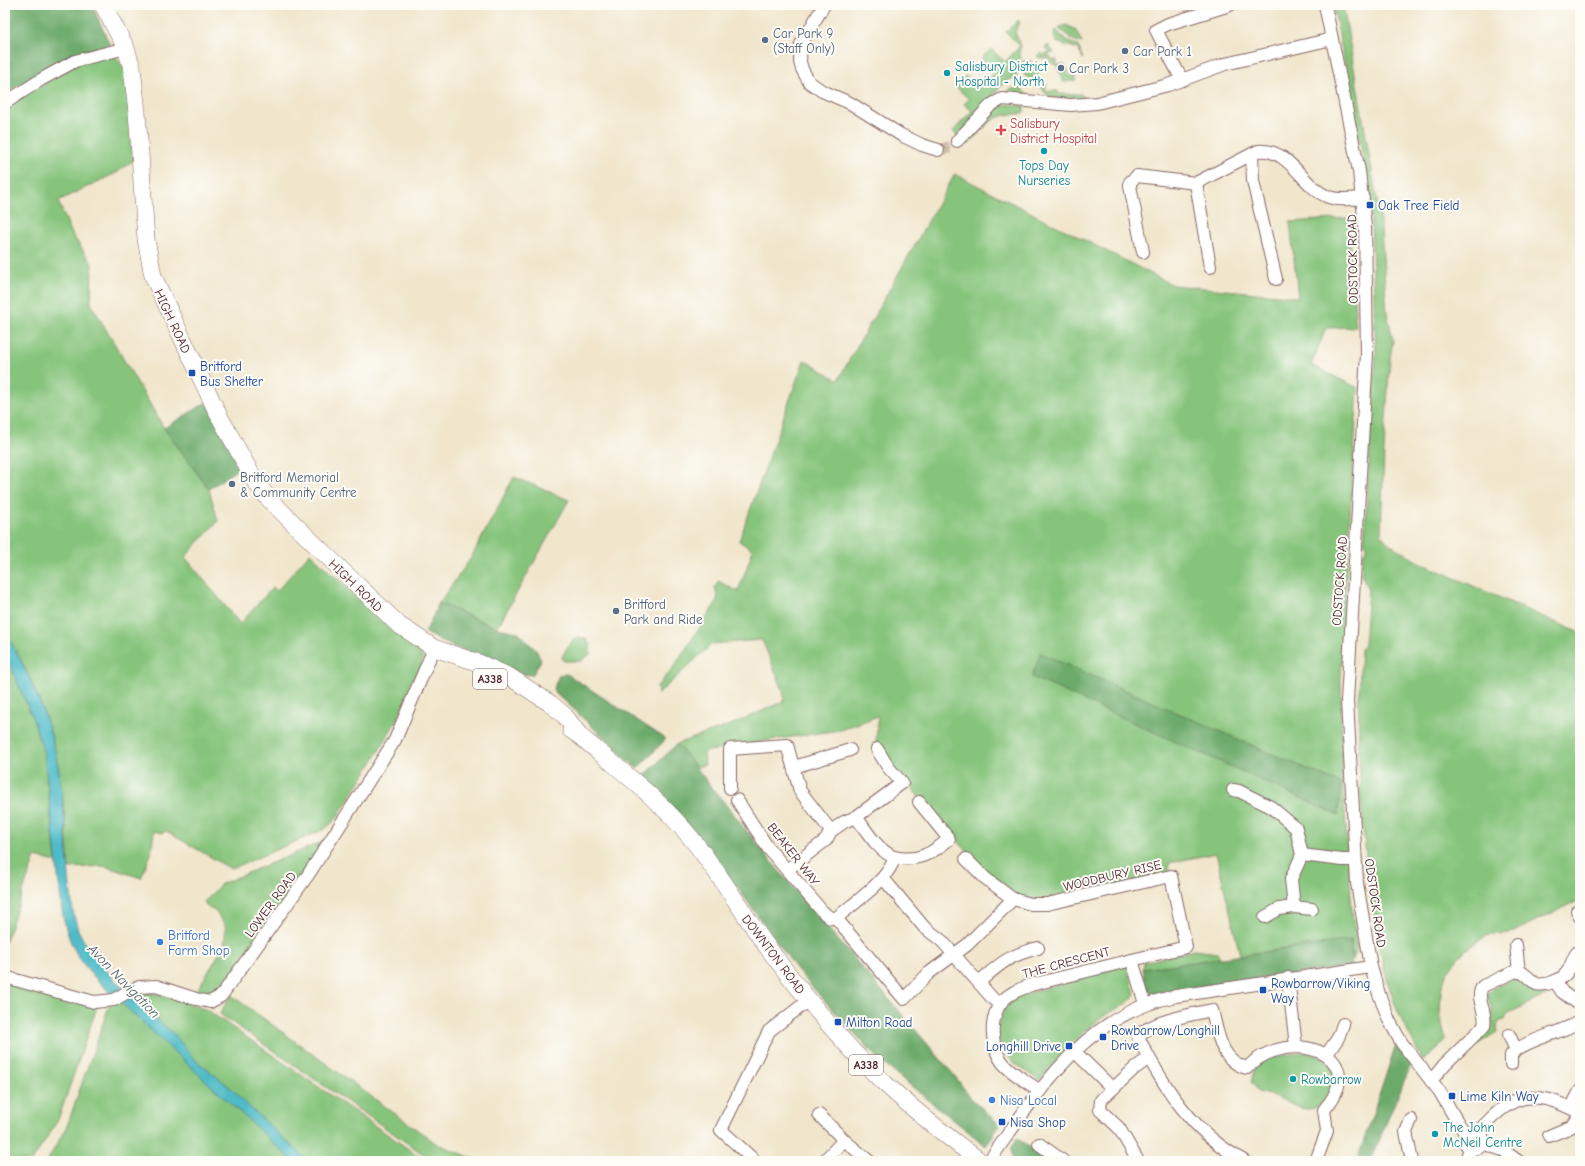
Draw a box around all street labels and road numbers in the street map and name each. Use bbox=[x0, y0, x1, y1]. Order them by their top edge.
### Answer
street label: ODSTOCK ROAD bbox=[1344, 214, 1361, 304]
street label: HIGH ROAD bbox=[151, 287, 194, 356]
street label: ODSTOCK ROAD bbox=[1329, 536, 1350, 626]
street label: HIGH ROAD bbox=[326, 556, 386, 615]
road number: A338 bbox=[473, 669, 507, 689]
street label: BEAKER WAY bbox=[764, 820, 823, 889]
street label: WOODBURY RISE bbox=[1062, 857, 1163, 894]
street label: ODSTOCK ROAD bbox=[1362, 858, 1389, 948]
street label: LOWER ROAD bbox=[242, 869, 299, 940]
street label: DOWNTON ROAD bbox=[739, 912, 808, 997]
street label: THE CRESCENT bbox=[1021, 944, 1112, 981]
road number: A338 bbox=[849, 1055, 883, 1075]

